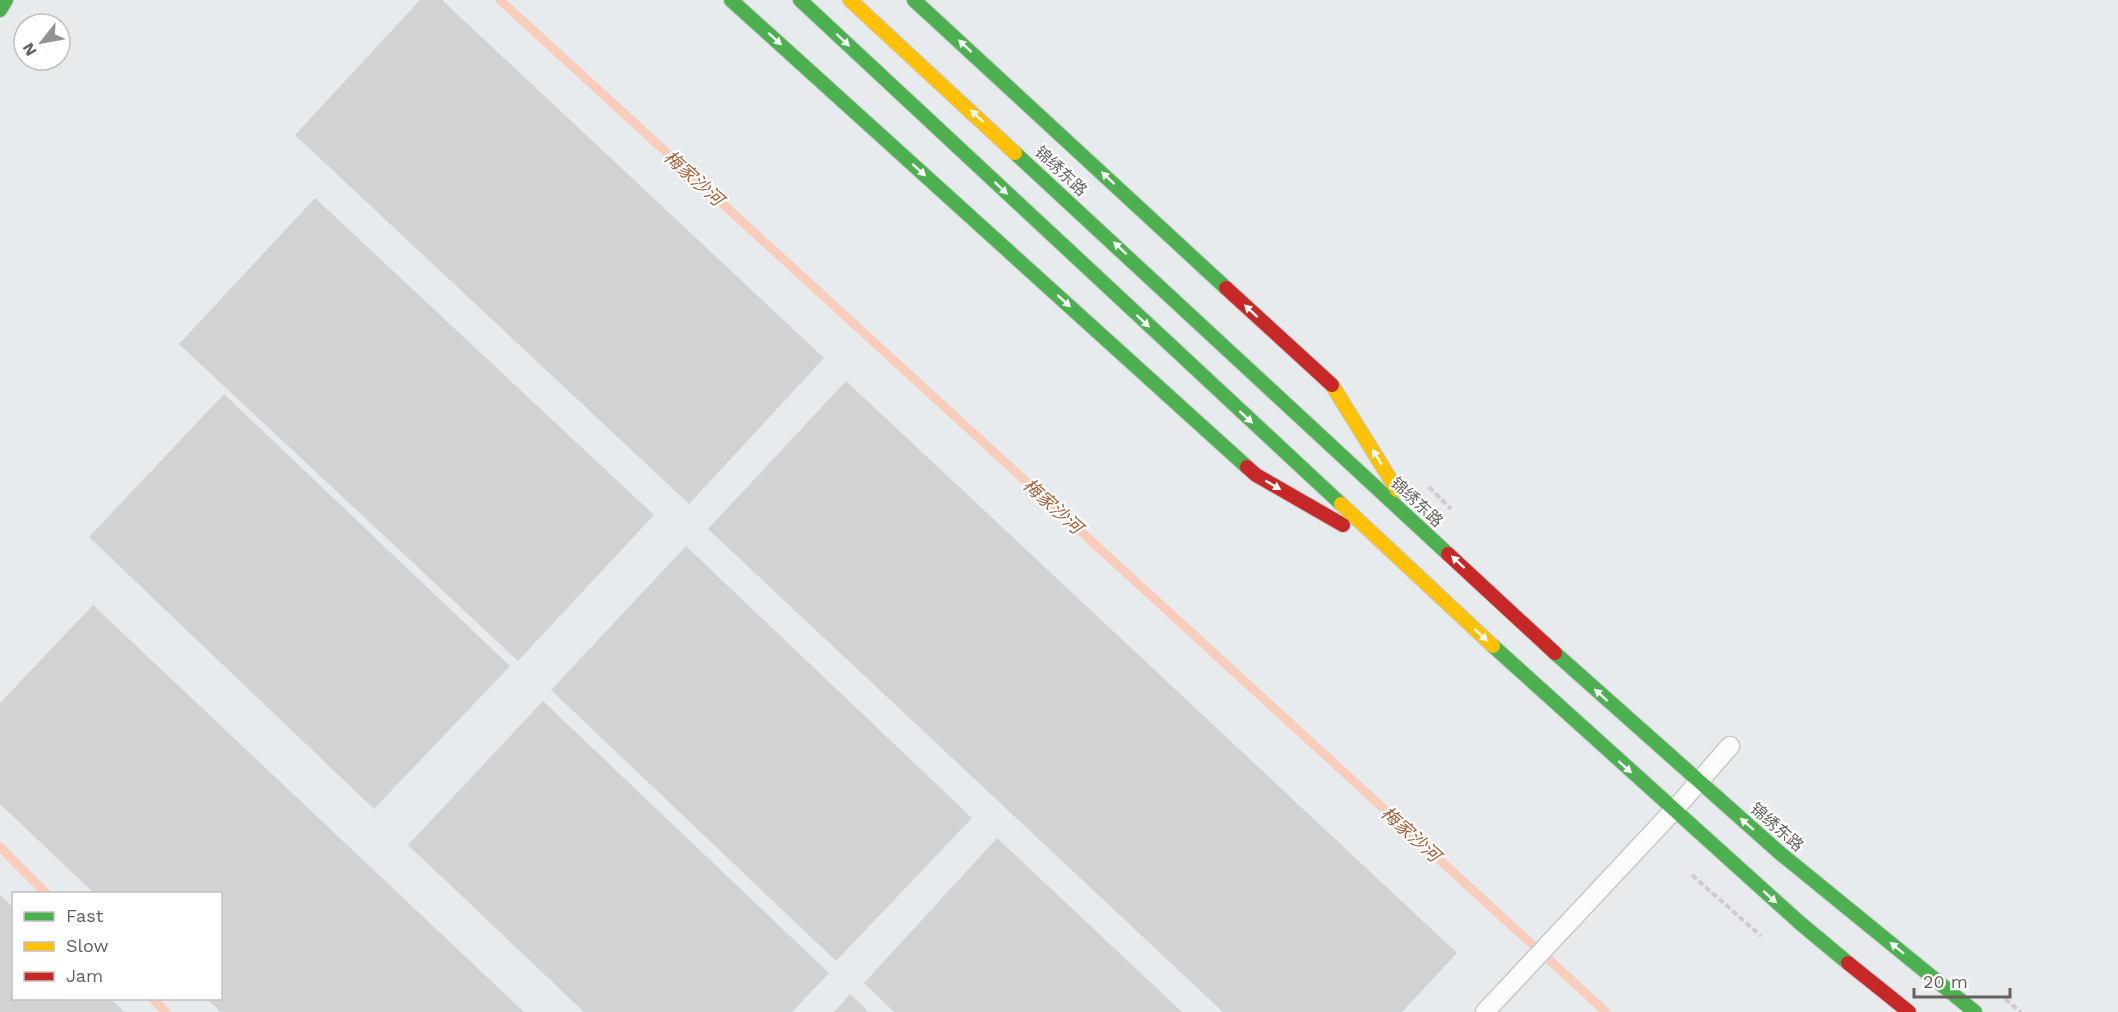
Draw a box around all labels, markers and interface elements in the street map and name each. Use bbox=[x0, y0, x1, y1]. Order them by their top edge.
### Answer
north arrow bbox=[12, 12, 72, 72]
one-way arrow bbox=[767, 32, 782, 45]
one-way arrow bbox=[835, 33, 850, 46]
text: N bbox=[18, 39, 41, 59]
one-way arrow bbox=[957, 39, 972, 53]
one-way arrow bbox=[969, 109, 984, 123]
street label: 锦绣东路 bbox=[1031, 142, 1091, 200]
water label: 梅家沙河 bbox=[660, 146, 730, 212]
one-way arrow bbox=[912, 163, 927, 177]
one-way arrow bbox=[1101, 172, 1115, 186]
one-way arrow bbox=[993, 180, 1007, 194]
one-way arrow bbox=[1113, 241, 1128, 255]
one-way arrow bbox=[1056, 294, 1071, 307]
one-way arrow bbox=[1245, 304, 1259, 318]
one-way arrow bbox=[1135, 314, 1150, 327]
one-way arrow bbox=[1238, 409, 1252, 423]
one-way arrow bbox=[1371, 449, 1382, 465]
street label: 锦绣东路 bbox=[1387, 473, 1447, 531]
water label: 梅家沙河 bbox=[1019, 474, 1089, 540]
one-way arrow bbox=[1265, 479, 1281, 490]
one-way arrow bbox=[1450, 555, 1465, 569]
one-way arrow bbox=[1473, 628, 1488, 641]
one-way arrow bbox=[1593, 688, 1608, 702]
one-way arrow bbox=[1617, 760, 1632, 773]
street label: 锦绣东路 bbox=[1747, 799, 1807, 855]
water label: 梅家沙河 bbox=[1377, 802, 1447, 868]
one-way arrow bbox=[1739, 817, 1755, 830]
one-way arrow bbox=[1762, 890, 1777, 903]
legend bbox=[12, 892, 222, 1000]
text: Fast bbox=[66, 905, 104, 926]
text: Slow bbox=[66, 935, 109, 956]
one-way arrow bbox=[1889, 942, 1905, 955]
scale bar bbox=[1914, 961, 2010, 999]
text: Jam bbox=[66, 965, 103, 986]
text: 20 m bbox=[1923, 971, 1968, 992]

